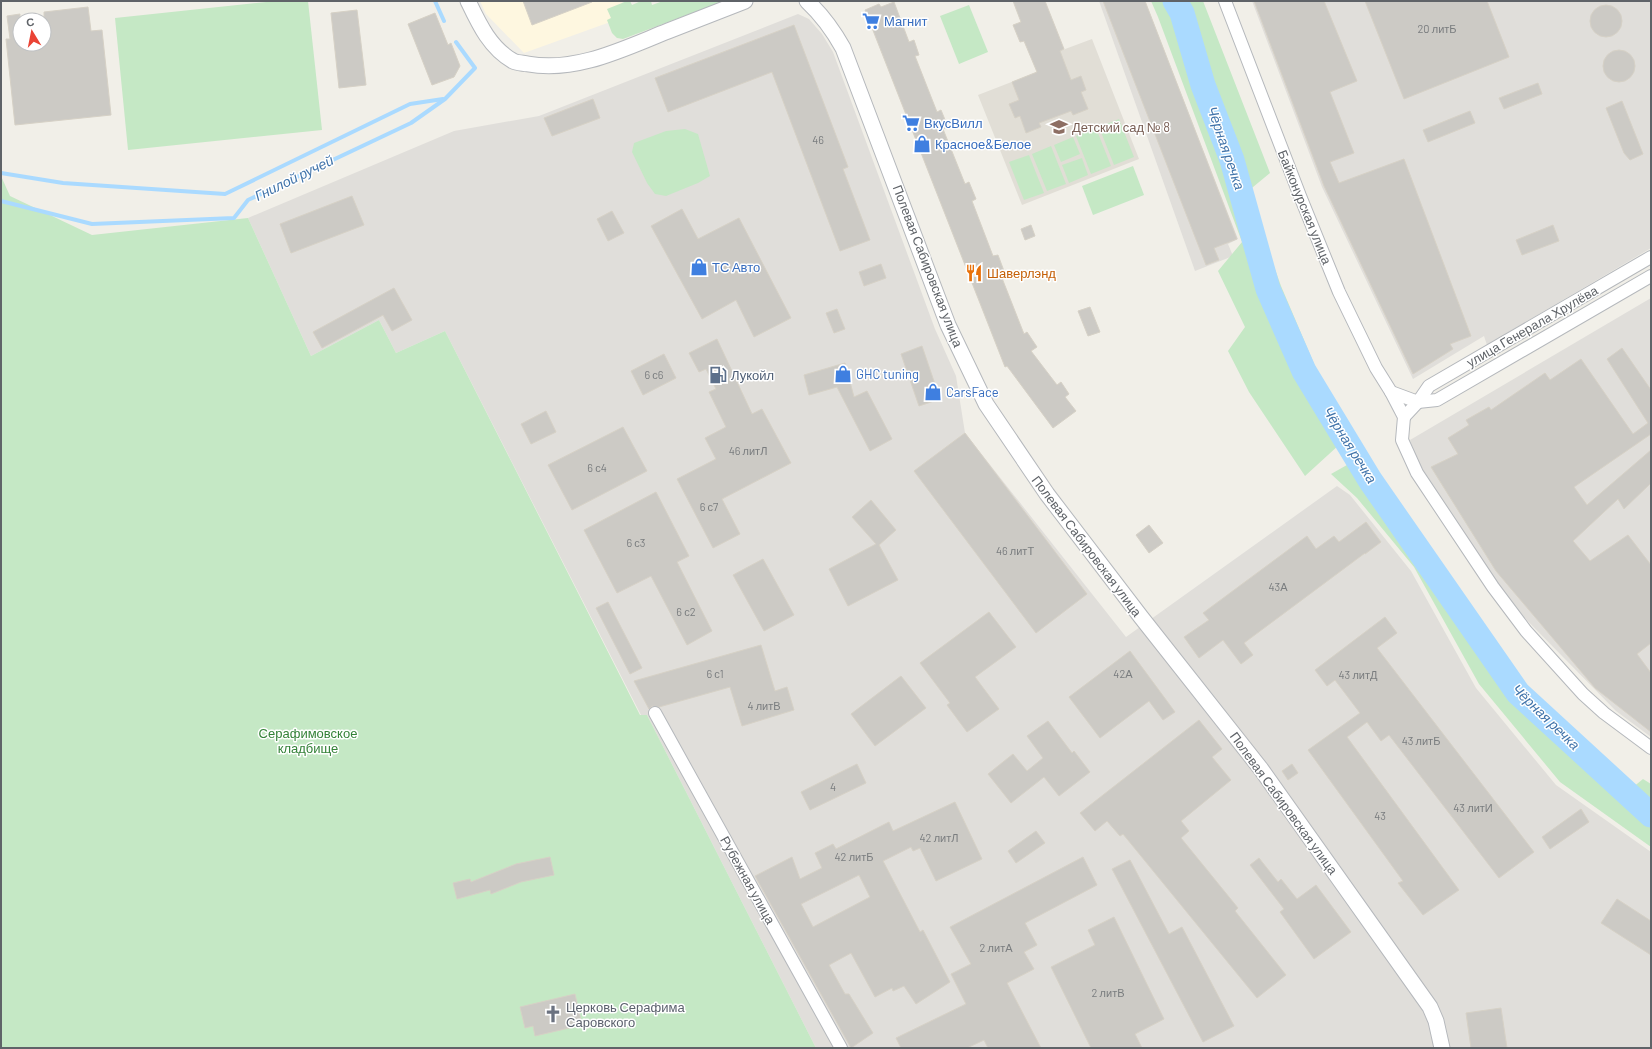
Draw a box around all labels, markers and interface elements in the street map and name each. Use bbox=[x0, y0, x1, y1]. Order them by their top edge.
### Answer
supermarket icon: Магнит bbox=[861, 11, 881, 31]
north arrow bbox=[12, 12, 52, 52]
place label: Магнит bbox=[884, 13, 927, 29]
text: С bbox=[25, 15, 35, 29]
house number: 20 литБ bbox=[1417, 22, 1457, 35]
water label: Чёрная речка bbox=[1204, 104, 1249, 192]
supermarket icon: ВкусВилл bbox=[901, 113, 921, 133]
place label: ВкусВилл bbox=[924, 115, 982, 131]
school or university icon: Детский сад № 8 bbox=[1049, 117, 1069, 137]
place label: Детский сад № 8 bbox=[1072, 119, 1170, 135]
house number: 46 bbox=[812, 133, 824, 146]
shop icon: Красное&Белое bbox=[912, 134, 932, 154]
place label: Красное&Белое bbox=[935, 136, 1031, 152]
street label: Байконурская улица bbox=[1275, 147, 1336, 267]
water label: Гнилой ручей bbox=[251, 151, 336, 204]
street label: Полевая Сабировская улица bbox=[890, 183, 967, 350]
shop icon: ТС Авто bbox=[689, 257, 709, 277]
place label: ТС Авто bbox=[712, 259, 760, 275]
restaurant icon: Шаверлэнд bbox=[964, 263, 984, 283]
place label: Шаверлэнд bbox=[987, 265, 1056, 281]
street label: улица Генерала Хрулёва bbox=[1464, 281, 1601, 370]
shop icon: GHC tuning bbox=[833, 364, 853, 384]
fuel station icon: Лукойл bbox=[708, 365, 728, 385]
place label: GHC tuning bbox=[856, 366, 919, 382]
place label: Лукойл bbox=[731, 367, 774, 383]
house number: 6 с6 bbox=[644, 368, 664, 381]
shop icon: CarsFace bbox=[923, 382, 943, 402]
place label: CarsFace bbox=[946, 384, 999, 400]
water label: Чёрная речка bbox=[1320, 403, 1381, 486]
house number: 46 литЛ bbox=[729, 444, 767, 457]
house number: 6 с4 bbox=[587, 461, 607, 474]
street label: Полевая Сабировская улица bbox=[1029, 472, 1146, 620]
house number: 6 с7 bbox=[700, 500, 718, 513]
house number: 6 с3 bbox=[626, 536, 646, 549]
house number: 46 литТ bbox=[996, 544, 1034, 557]
house number: 43А bbox=[1268, 580, 1288, 593]
house number: 6 с2 bbox=[676, 605, 696, 618]
house number: 6 с1 bbox=[706, 667, 724, 680]
house number: 42А bbox=[1113, 667, 1133, 680]
house number: 43 литД bbox=[1339, 668, 1378, 681]
water label: Чёрная речка bbox=[1509, 680, 1584, 753]
house number: 4 литВ bbox=[747, 699, 781, 712]
park label: Серафимовское кладбище bbox=[259, 725, 357, 756]
street label: Полевая Сабировская улица bbox=[1227, 729, 1342, 878]
house number: 43 литБ bbox=[1402, 734, 1440, 747]
house number: 4 bbox=[830, 780, 836, 793]
house number: 43 литИ bbox=[1453, 801, 1493, 814]
house number: 43 bbox=[1374, 809, 1386, 822]
house number: 42 литЛ bbox=[920, 831, 958, 844]
street label: Рубежная улица bbox=[717, 833, 779, 927]
house number: 42 литБ bbox=[835, 850, 873, 863]
house number: 2 литА bbox=[979, 941, 1013, 954]
house number: 2 литВ bbox=[1091, 986, 1125, 999]
place label: Церковь Серафима Саровского bbox=[566, 999, 685, 1030]
church icon: Церковь Серафима Саровского bbox=[543, 1004, 563, 1024]

